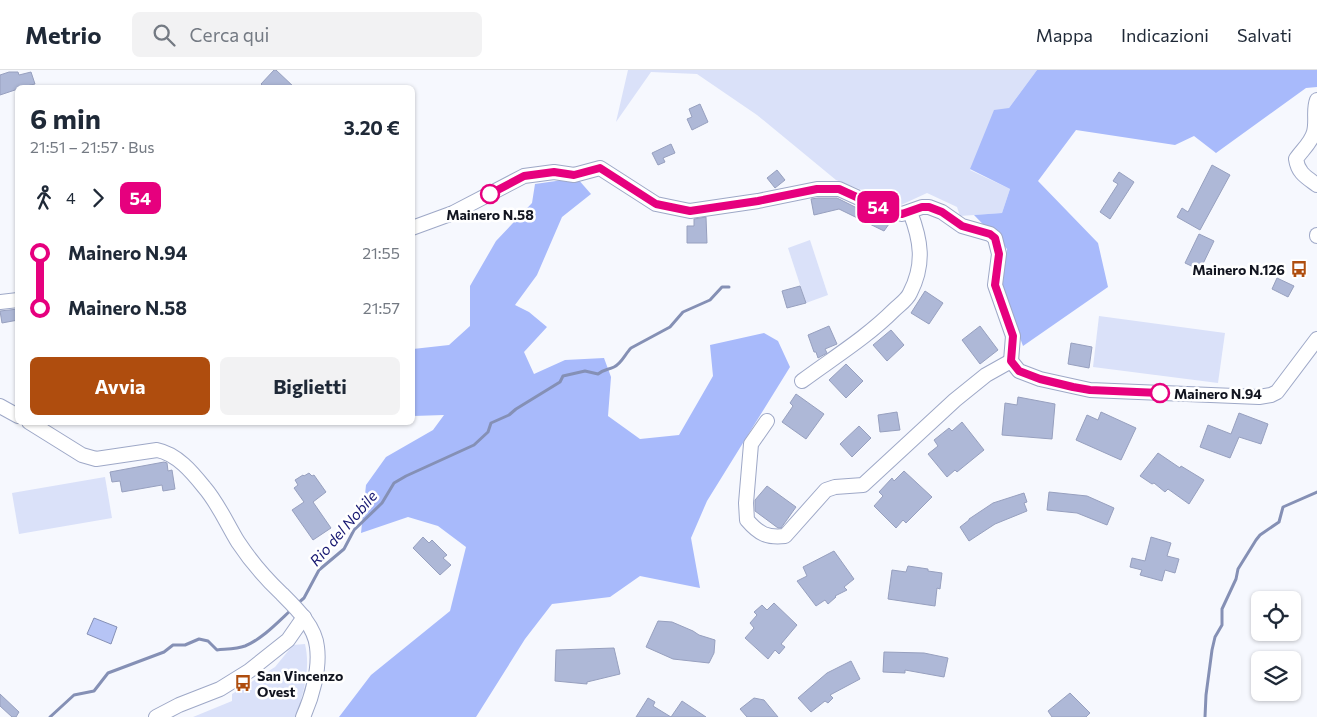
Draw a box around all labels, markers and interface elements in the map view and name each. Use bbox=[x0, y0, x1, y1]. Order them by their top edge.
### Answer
search box bbox=[132, 12, 482, 57]
text: Metrio bbox=[25, 20, 102, 49]
icon: search bbox=[150, 21, 178, 49]
text: Cerca qui bbox=[190, 23, 269, 46]
text: Mappa bbox=[1036, 24, 1093, 46]
text: Indicazioni bbox=[1121, 24, 1209, 46]
text: Salvati bbox=[1237, 24, 1292, 46]
text: 6 min bbox=[30, 101, 101, 135]
text: 3.20 € bbox=[344, 116, 400, 139]
text: 21:51 – 21:57 · Bus bbox=[30, 137, 155, 156]
icon: walk bbox=[30, 184, 58, 212]
icon: forward bbox=[84, 184, 112, 212]
marker: Mainero N.58 bbox=[480, 184, 500, 204]
text: 54 bbox=[130, 187, 151, 209]
text: 4 bbox=[66, 188, 76, 207]
line badge: 54 bbox=[856, 191, 900, 223]
text: 54 bbox=[867, 196, 889, 218]
place label: Mainero N.58 bbox=[446, 206, 534, 223]
text: Mainero N.94 bbox=[68, 241, 187, 264]
text: 21:55 bbox=[362, 243, 400, 262]
bus stop icon: Mainero N.126 bbox=[1289, 259, 1309, 279]
place label: Mainero N.126 bbox=[1192, 261, 1285, 278]
text: Mainero N.58 bbox=[68, 296, 187, 319]
text: 21:57 bbox=[363, 298, 400, 317]
button: Avvia bbox=[30, 357, 210, 415]
button: Biglietti bbox=[220, 357, 400, 415]
marker: Mainero N.94 bbox=[1150, 383, 1170, 403]
place label: Mainero N.94 bbox=[1174, 385, 1262, 402]
water label: Rio del Nobile bbox=[305, 487, 381, 569]
map controls bbox=[1251, 591, 1301, 701]
button: locate bbox=[1251, 591, 1301, 641]
button: layers bbox=[1251, 651, 1301, 701]
place label: San Vincenzo Ovest bbox=[257, 667, 343, 700]
bus stop icon: San Vincenzo Ovest bbox=[233, 673, 253, 693]

